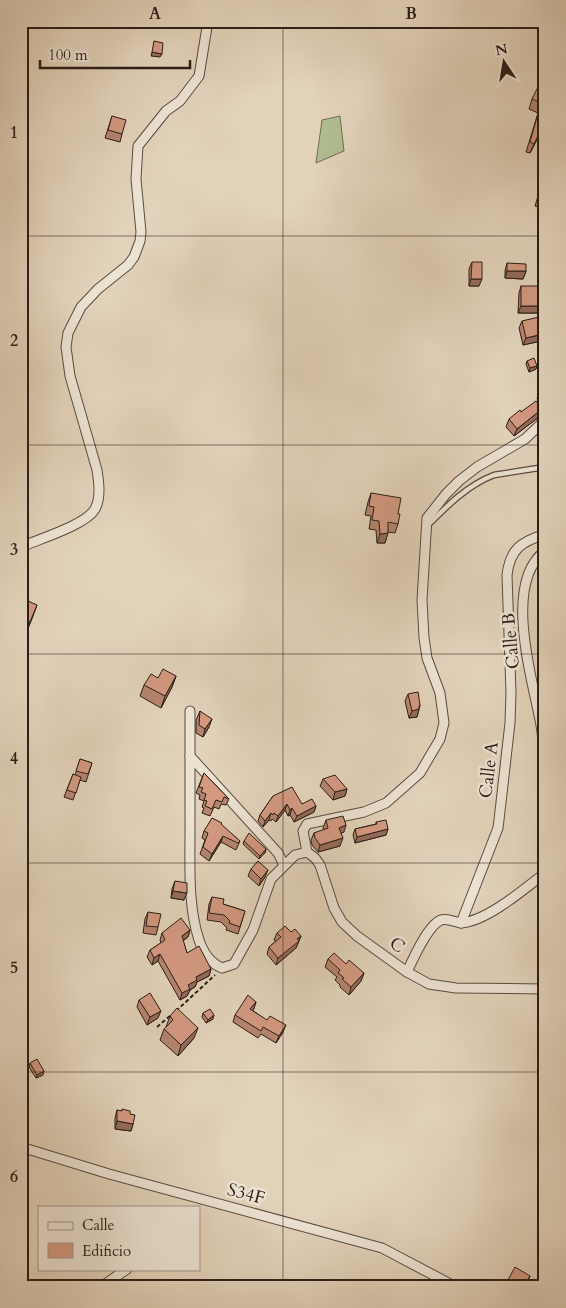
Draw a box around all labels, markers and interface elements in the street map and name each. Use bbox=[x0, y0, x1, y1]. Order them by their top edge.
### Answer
text: A bbox=[149, 3, 161, 25]
text: B bbox=[405, 3, 417, 25]
scale bar bbox=[40, 38, 190, 70]
north arrow bbox=[478, 38, 528, 88]
text: N bbox=[493, 39, 509, 60]
text: 100 m bbox=[48, 45, 88, 65]
text: 1 bbox=[10, 122, 18, 144]
text: 2 bbox=[10, 330, 18, 352]
text: 3 bbox=[10, 539, 18, 561]
street label: Calle B bbox=[496, 612, 526, 670]
street label: Calle A bbox=[473, 740, 505, 800]
text: 4 bbox=[10, 748, 18, 770]
street label: C bbox=[384, 931, 410, 959]
text: 5 bbox=[10, 957, 18, 979]
text: 6 bbox=[10, 1166, 18, 1188]
street label: S34F bbox=[225, 1177, 267, 1211]
legend bbox=[38, 1206, 200, 1270]
text: Calle bbox=[82, 1215, 115, 1235]
text: Edificio bbox=[82, 1241, 131, 1261]

